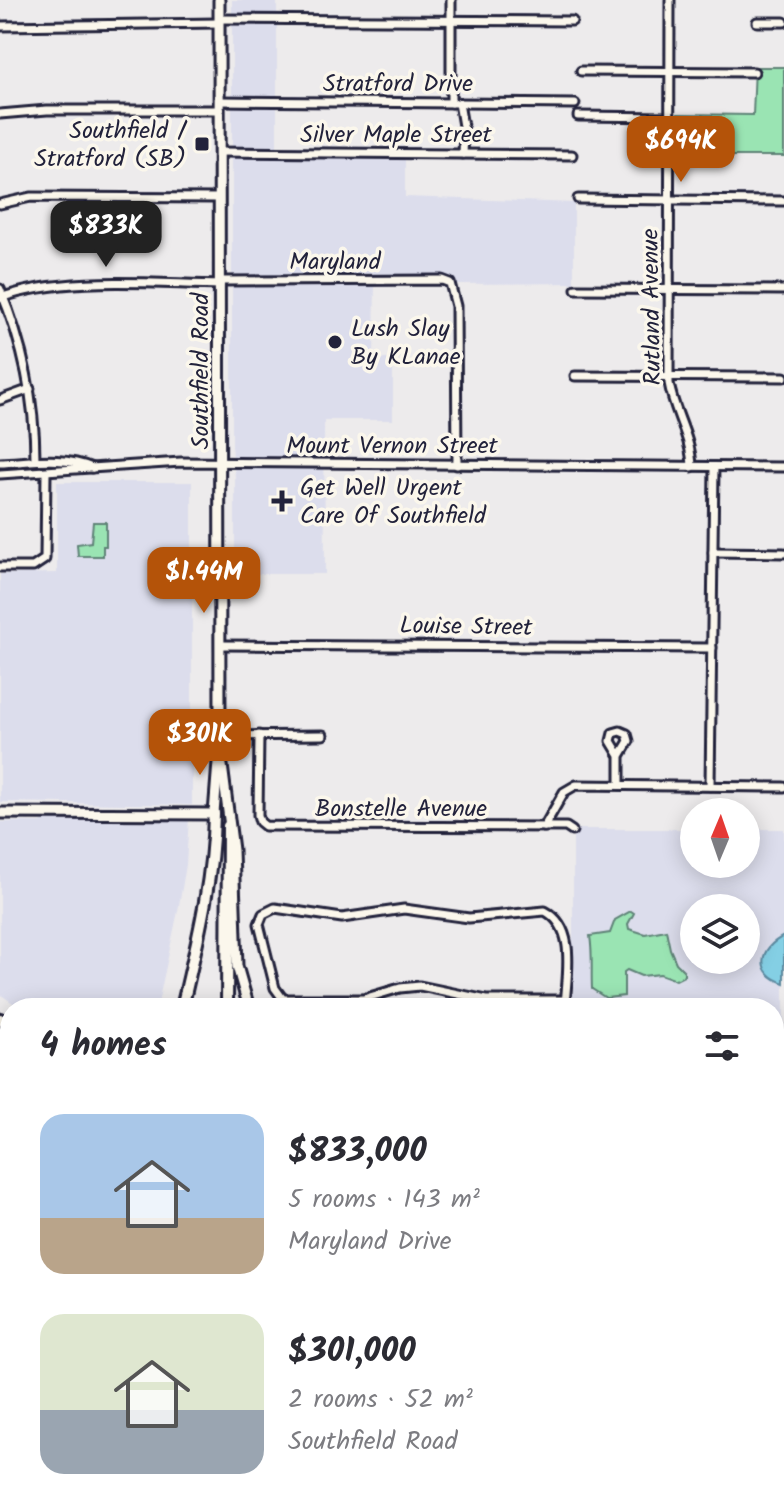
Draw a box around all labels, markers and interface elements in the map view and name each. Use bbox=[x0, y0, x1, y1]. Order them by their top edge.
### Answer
street label: Stratford Drive bbox=[323, 65, 473, 104]
place label: Southfield / Stratford (SB) bbox=[34, 112, 187, 179]
street label: Silver Maple Street bbox=[300, 116, 493, 155]
pin: $694K bbox=[625, 116, 737, 184]
text: $694K bbox=[645, 121, 717, 163]
marker: Southfield / Stratford (SB) bbox=[193, 135, 211, 153]
pin: $833K bbox=[50, 201, 162, 269]
text: $833K bbox=[69, 206, 143, 248]
street label: Rutland Avenue bbox=[632, 228, 673, 386]
street label: Maryland bbox=[289, 243, 382, 282]
street label: Southfield Road bbox=[182, 292, 221, 449]
place label: Lush Slay By KLanae bbox=[351, 310, 461, 377]
marker: Lush Slay By KLanae bbox=[326, 333, 344, 351]
street label: Mount Vernon Street bbox=[286, 427, 498, 466]
place label: Get Well Urgent Care Of Southfield bbox=[300, 469, 487, 536]
marker: Get Well Urgent Care Of Southfield bbox=[271, 490, 293, 512]
pin: $1.44M bbox=[139, 547, 269, 615]
text: $1.44M bbox=[165, 552, 243, 594]
street label: Louise Street bbox=[399, 607, 533, 648]
pin: $301K bbox=[144, 709, 256, 777]
text: $301K bbox=[167, 714, 233, 756]
street label: Bonstelle Avenue bbox=[315, 790, 487, 829]
north arrow bbox=[680, 798, 760, 878]
map controls bbox=[680, 798, 760, 974]
button: layers bbox=[680, 894, 760, 974]
text: 4 homes bbox=[40, 1019, 167, 1073]
icon: filters bbox=[700, 1024, 744, 1068]
text: $833,000 bbox=[288, 1125, 427, 1179]
icon: home bbox=[104, 1146, 200, 1242]
text: 5 rooms · 143 m² bbox=[288, 1179, 480, 1221]
text: Maryland Drive bbox=[288, 1221, 452, 1263]
text: $301,000 bbox=[288, 1325, 416, 1379]
icon: home bbox=[104, 1346, 200, 1442]
text: 2 rooms · 52 m² bbox=[288, 1379, 473, 1421]
text: Southfield Road bbox=[288, 1421, 457, 1463]

